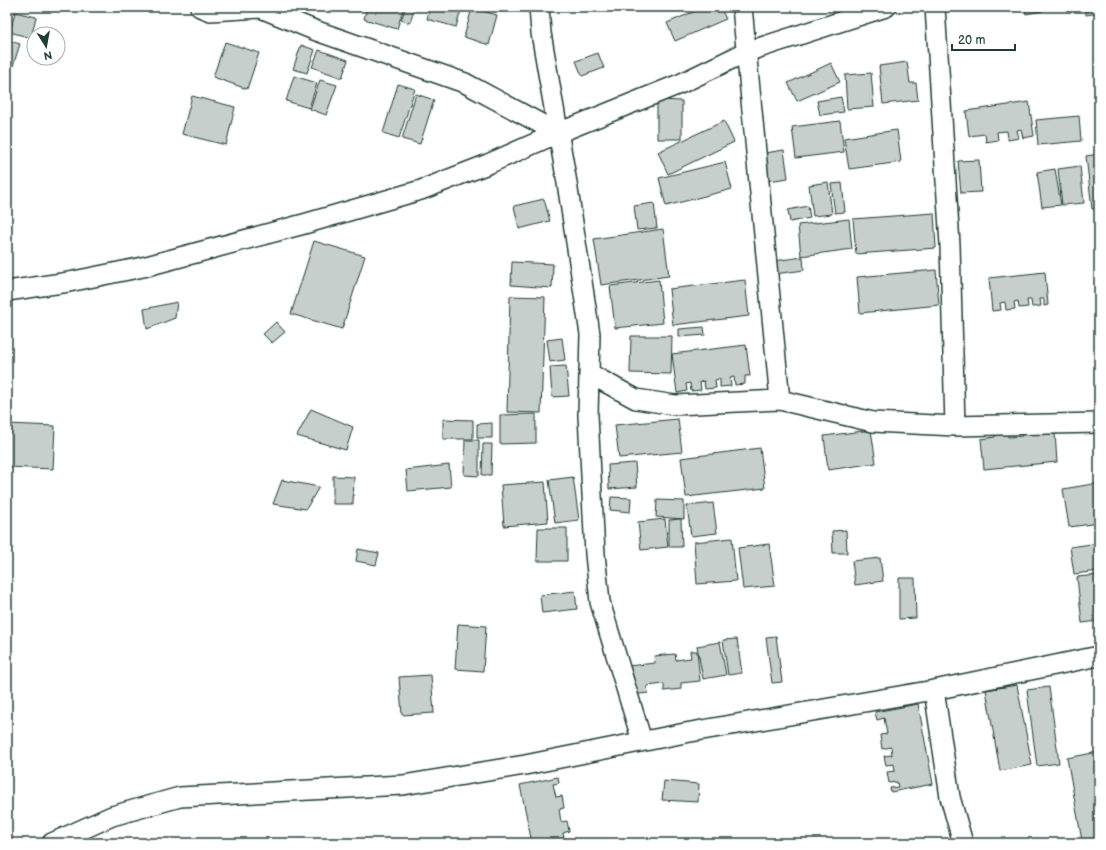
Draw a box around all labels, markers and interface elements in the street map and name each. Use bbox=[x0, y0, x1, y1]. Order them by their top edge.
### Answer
north arrow bbox=[26, 26, 66, 66]
scale bar bbox=[952, 26, 1015, 52]
text: 20 m bbox=[958, 33, 985, 48]
text: N bbox=[43, 48, 53, 62]

